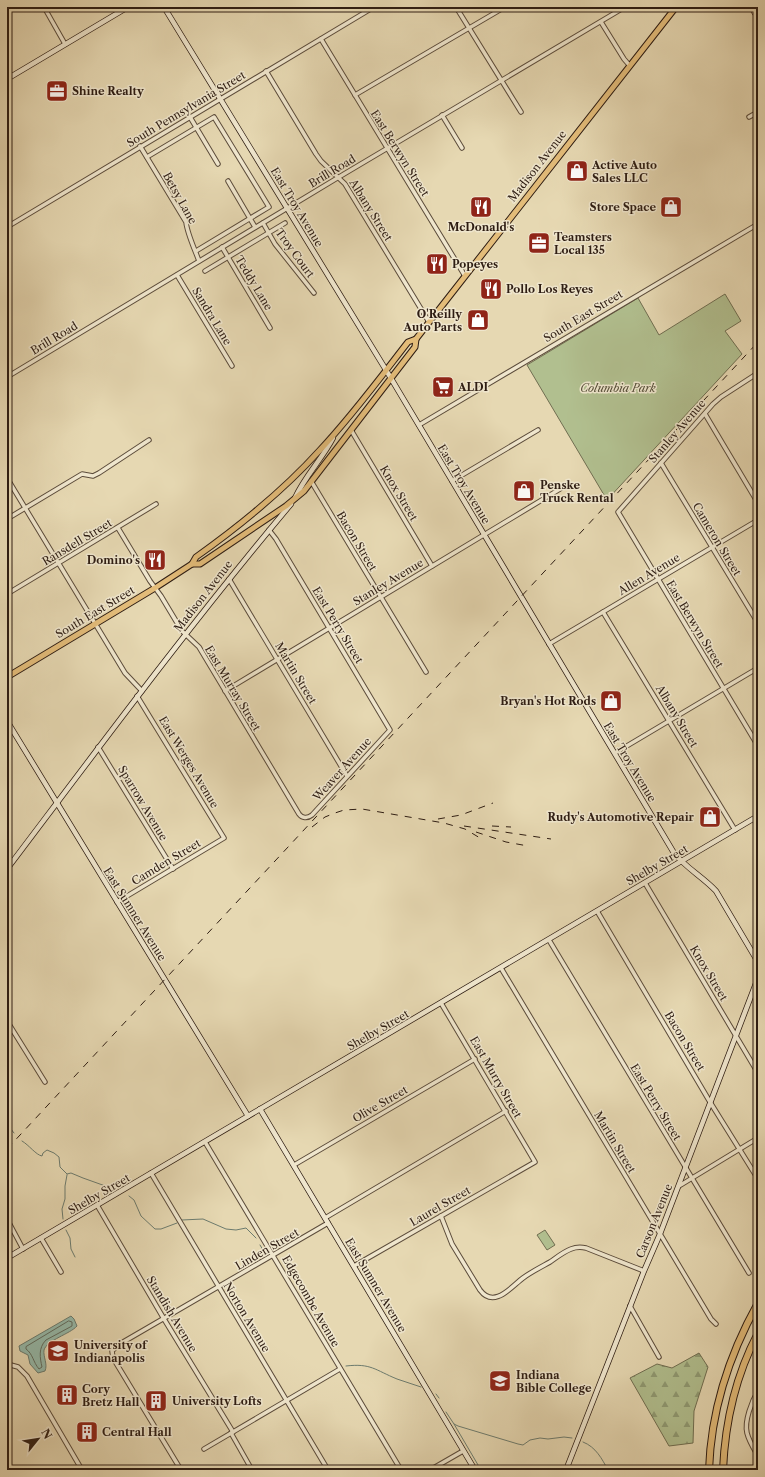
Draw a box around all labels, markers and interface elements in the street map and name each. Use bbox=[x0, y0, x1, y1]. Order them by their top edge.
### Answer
street label: South Pennsylvania Street bbox=[124, 68, 248, 150]
office icon: Shine Realty bbox=[44, 78, 70, 104]
place label: Shine Realty bbox=[72, 84, 144, 98]
street label: East Berwyn Street bbox=[368, 107, 432, 199]
street label: Madison Avenue bbox=[505, 127, 569, 205]
street label: Brill Road bbox=[306, 151, 358, 190]
shop icon: Active Auto Sales LLC bbox=[564, 158, 590, 184]
place label: Active Auto Sales LLC bbox=[591, 158, 657, 185]
street label: East Troy Avenue bbox=[268, 165, 326, 249]
street label: Betsy Lane bbox=[160, 170, 200, 226]
street label: Albany Street bbox=[346, 176, 396, 244]
restaurant icon: McDonald's bbox=[468, 194, 494, 220]
shop icon: Store Space bbox=[658, 194, 684, 220]
place label: Store Space bbox=[590, 200, 656, 214]
place label: McDonald's bbox=[448, 220, 514, 234]
street label: Troy Court bbox=[272, 226, 318, 281]
office icon: Teamsters Local 135 bbox=[526, 230, 552, 256]
place label: Teamsters Local 135 bbox=[554, 230, 612, 257]
restaurant icon: Popeyes bbox=[424, 251, 450, 277]
street label: Teddy Lane bbox=[232, 253, 276, 313]
place label: Popeyes bbox=[452, 257, 498, 271]
restaurant icon: Pollo Los Reyes bbox=[478, 276, 504, 302]
place label: Pollo Los Reyes bbox=[506, 282, 593, 296]
street label: Sandra Lane bbox=[189, 284, 235, 348]
street label: South East Street bbox=[541, 287, 625, 345]
place label: O'Reilly Auto Parts bbox=[403, 307, 462, 334]
shop icon: O'Reilly Auto Parts bbox=[465, 307, 491, 333]
street label: Brill Road bbox=[28, 318, 80, 357]
supermarket icon: ALDI bbox=[430, 374, 456, 400]
place label: ALDI bbox=[457, 380, 489, 394]
park label: Columbia Park bbox=[580, 381, 656, 395]
street label: Stanley Avenue bbox=[646, 396, 708, 466]
street label: East Troy Avenue bbox=[435, 442, 493, 526]
street label: Knox Street bbox=[377, 463, 421, 523]
shop icon: Penske Truck Rental bbox=[511, 478, 537, 504]
place label: Penske Truck Rental bbox=[540, 478, 614, 505]
street label: Cameron Street bbox=[690, 500, 744, 578]
street label: Bacon Street bbox=[334, 509, 380, 573]
street label: Ransdell Street bbox=[40, 516, 115, 568]
restaurant icon: Domino's bbox=[142, 547, 168, 573]
street label: Allen Avenue bbox=[615, 550, 682, 598]
place label: Domino's bbox=[87, 553, 140, 567]
street label: Stanley Avenue bbox=[350, 555, 426, 609]
street label: Madison Avenue bbox=[171, 557, 235, 635]
street label: East Berwyn Street bbox=[663, 578, 727, 670]
street label: South East Street bbox=[53, 583, 137, 641]
street label: East Perry Street bbox=[310, 584, 367, 666]
street label: Martin Street bbox=[272, 640, 320, 707]
street label: East Murray Street bbox=[202, 643, 264, 733]
street label: Albany Street bbox=[652, 681, 701, 750]
shop icon: Bryan's Hot Rods bbox=[598, 688, 624, 714]
place label: Bryan's Hot Rods bbox=[500, 694, 596, 708]
street label: East Werges Avenue bbox=[156, 714, 222, 810]
street label: East Troy Avenue bbox=[601, 720, 659, 804]
street label: Weaver Avenue bbox=[309, 734, 374, 804]
street label: Sparrow Avenue bbox=[115, 763, 171, 843]
shop icon: Rudy's Automotive Repair bbox=[697, 804, 723, 830]
place label: Rudy's Automotive Repair bbox=[547, 810, 695, 824]
street label: Camden Street bbox=[129, 836, 203, 888]
street label: Shelby Street bbox=[624, 842, 691, 888]
street label: East Sumner Avenue bbox=[101, 865, 169, 963]
street label: Knox Street bbox=[687, 943, 731, 1003]
street label: Shelby Street bbox=[345, 1007, 412, 1053]
street label: Bacon Street bbox=[662, 1009, 708, 1073]
street label: East Murry Street bbox=[467, 1034, 525, 1120]
street label: East Perry Street bbox=[628, 1061, 685, 1143]
street label: Olive Street bbox=[350, 1083, 410, 1125]
street label: Martin Street bbox=[591, 1109, 639, 1176]
street label: Shelby Street bbox=[66, 1171, 133, 1217]
street label: Carson Avenue bbox=[633, 1182, 675, 1260]
street label: Laurel Street bbox=[407, 1183, 473, 1229]
street label: Linden Street bbox=[233, 1225, 301, 1273]
street label: East Sumner Avenue bbox=[342, 1235, 410, 1335]
street label: Edgecombe Avenue bbox=[279, 1253, 343, 1349]
street label: Standish Avenue bbox=[144, 1273, 200, 1355]
street label: Norton Avenue bbox=[221, 1279, 273, 1355]
school or university icon: University of Indianapolis bbox=[45, 1338, 71, 1364]
place label: University of Indianapolis bbox=[74, 1338, 148, 1365]
school or university icon: Indiana Bible College bbox=[487, 1368, 513, 1394]
place label: Indiana Bible College bbox=[516, 1368, 592, 1395]
building icon: Cory Bretz Hall bbox=[54, 1382, 80, 1408]
place label: Cory Bretz Hall bbox=[82, 1382, 140, 1409]
building icon: University Lofts bbox=[143, 1388, 169, 1414]
place label: University Lofts bbox=[172, 1394, 262, 1408]
north arrow bbox=[18, 1419, 58, 1459]
building icon: Central Hall bbox=[74, 1419, 100, 1445]
place label: Central Hall bbox=[102, 1425, 172, 1439]
text: N bbox=[38, 1426, 55, 1442]

